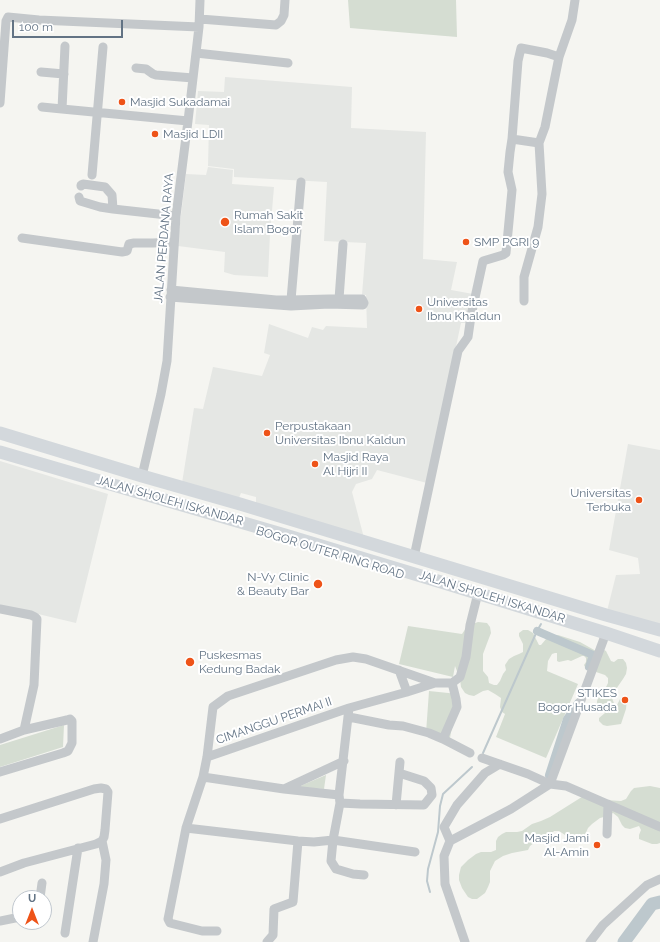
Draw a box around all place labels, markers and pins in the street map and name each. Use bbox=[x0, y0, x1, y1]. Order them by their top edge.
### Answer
place label: Masjid Sukadamai bbox=[130, 95, 230, 109]
marker: Masjid Sukadamai bbox=[117, 97, 127, 107]
place label: Masjid LDII bbox=[163, 127, 223, 141]
marker: Masjid LDII bbox=[150, 129, 160, 139]
place label: Rumah Sakit Islam Bogor bbox=[234, 208, 303, 236]
marker: Rumah Sakit Islam Bogor bbox=[219, 216, 231, 228]
place label: SMP PGRI 9 bbox=[474, 235, 539, 249]
marker: SMP PGRI 9 bbox=[461, 237, 471, 247]
place label: Universitas Ibnu Khaldun bbox=[427, 295, 501, 323]
marker: Universitas Ibnu Khaldun bbox=[414, 304, 424, 314]
place label: Perpustakaan Universitas Ibnu Kaldun bbox=[275, 419, 406, 447]
marker: Perpustakaan Universitas Ibnu Kaldun bbox=[262, 428, 272, 438]
place label: Masjid Raya Al Hijri II bbox=[323, 450, 389, 478]
marker: Masjid Raya Al Hijri II bbox=[310, 459, 320, 469]
place label: Universitas Terbuka bbox=[570, 486, 631, 514]
marker: Universitas Terbuka bbox=[634, 495, 644, 505]
place label: N-Vy Clinic & Beauty Bar bbox=[237, 570, 309, 598]
marker: N-Vy Clinic & Beauty Bar bbox=[312, 578, 324, 590]
place label: Puskesmas Kedung Badak bbox=[199, 648, 280, 676]
marker: Puskesmas Kedung Badak bbox=[184, 656, 196, 668]
place label: STIKES Bogor Husada bbox=[538, 686, 617, 714]
marker: STIKES Bogor Husada bbox=[620, 695, 630, 705]
place label: Masjid Jami Al-Amin bbox=[525, 831, 589, 859]
marker: Masjid Jami Al-Amin bbox=[592, 840, 602, 850]

